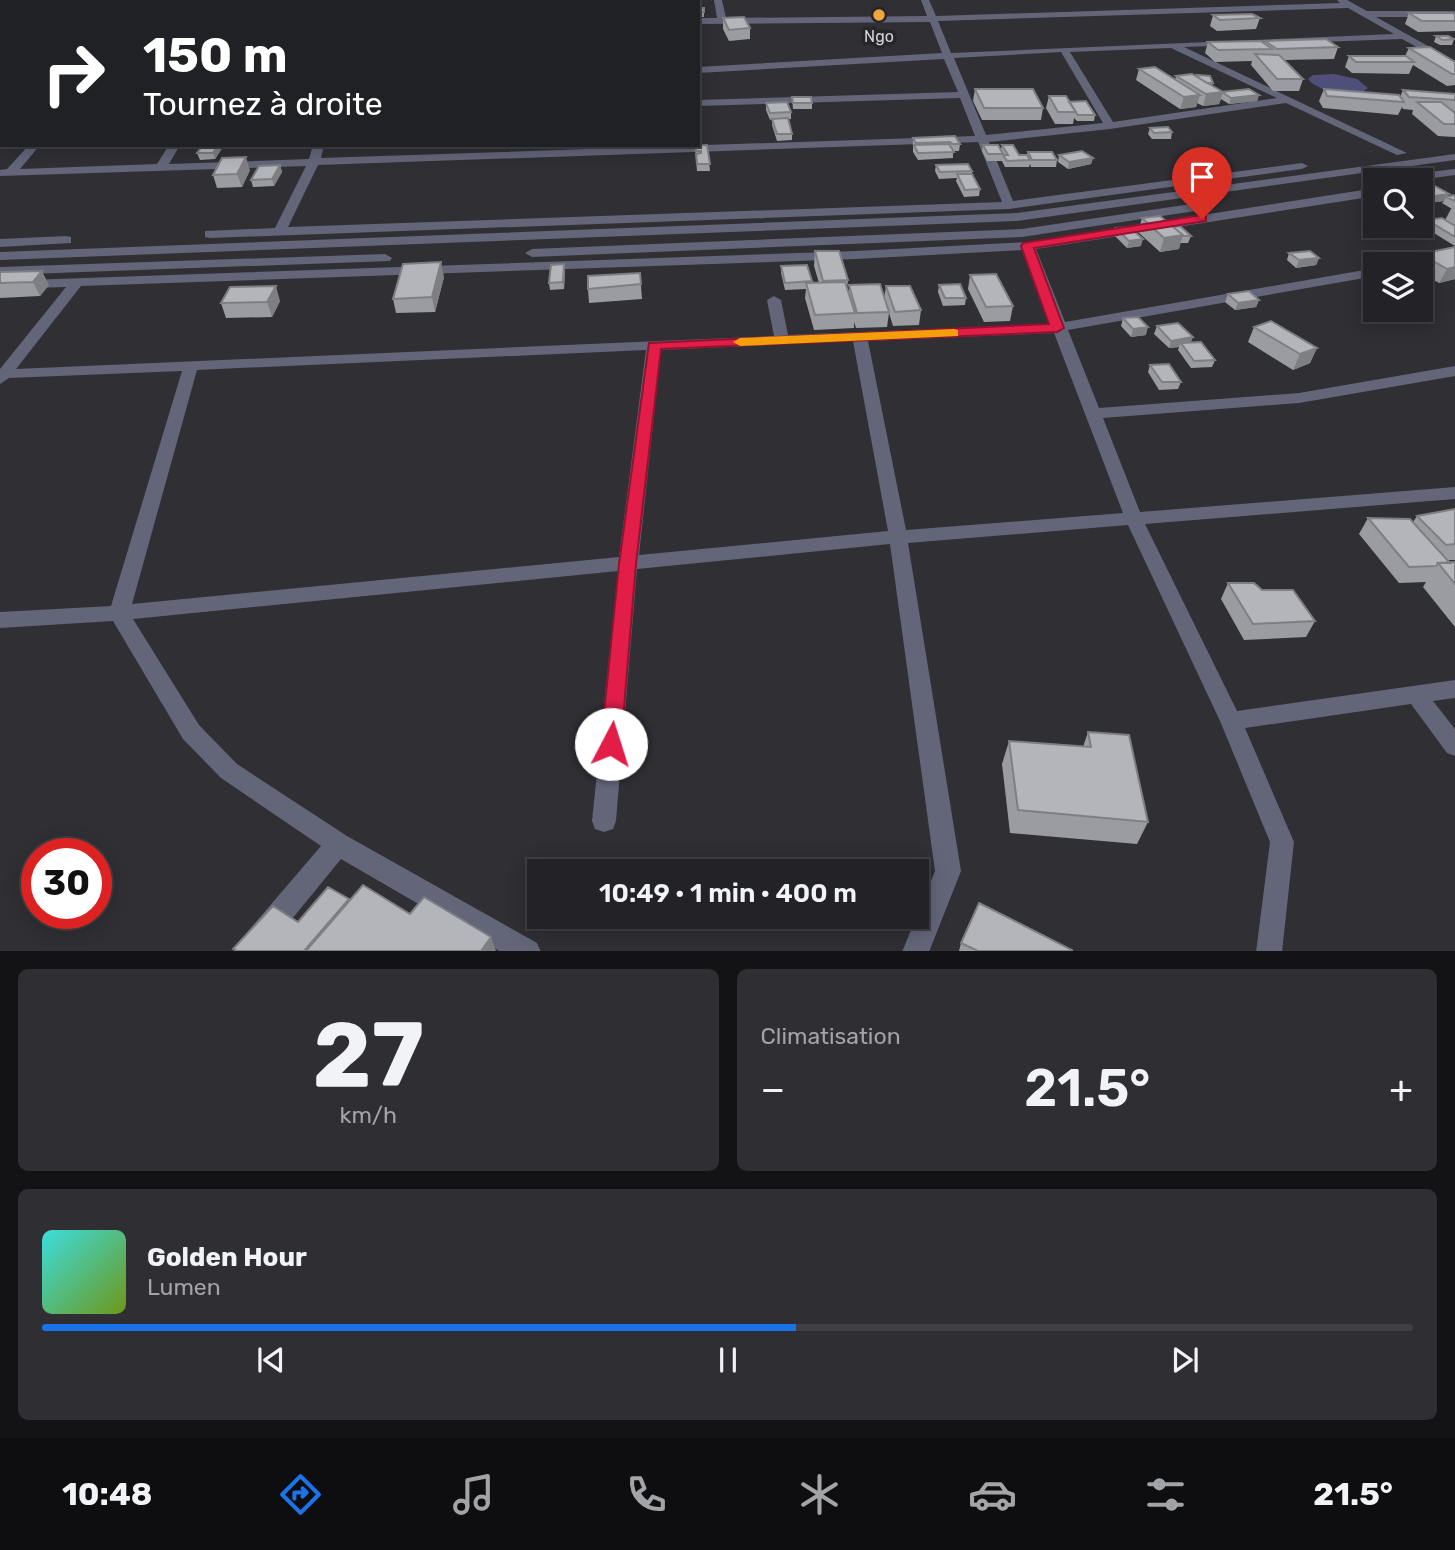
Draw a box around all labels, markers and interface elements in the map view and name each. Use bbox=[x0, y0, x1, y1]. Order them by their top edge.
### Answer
marker: Ngo bbox=[871, 7, 887, 23]
text: 150 m bbox=[143, 26, 288, 84]
place label: Ngo bbox=[864, 27, 894, 46]
icon: right bbox=[28, 28, 119, 119]
text: Tournez à droite bbox=[143, 85, 383, 123]
pin bbox=[1172, 147, 1232, 219]
icon: arrive bbox=[1183, 158, 1221, 196]
map controls bbox=[1363, 168, 1433, 322]
button: search bbox=[1363, 168, 1433, 238]
button: layers bbox=[1363, 252, 1433, 322]
position arrow bbox=[574, 707, 648, 781]
speed limit sign: 30 bbox=[21, 838, 112, 929]
text: 10:49 · 1 min · 400 m bbox=[599, 878, 857, 909]
text: 27 bbox=[313, 1001, 424, 1109]
text: Climatisation bbox=[761, 1022, 901, 1050]
text: 21.5° bbox=[1024, 1057, 1150, 1119]
text: − bbox=[761, 1066, 785, 1112]
text: + bbox=[1389, 1066, 1413, 1112]
text: km/h bbox=[340, 1101, 397, 1129]
text: Golden Hour bbox=[147, 1242, 307, 1273]
text: Lumen bbox=[147, 1273, 221, 1301]
icon: previous bbox=[252, 1341, 290, 1379]
icon: pause bbox=[709, 1341, 747, 1379]
icon: next bbox=[1166, 1341, 1204, 1379]
icon: directions bbox=[276, 1470, 325, 1519]
icon: music bbox=[449, 1470, 498, 1519]
icon: phone bbox=[622, 1470, 671, 1519]
icon: climate bbox=[795, 1470, 844, 1519]
icon: car bbox=[968, 1470, 1017, 1519]
icon: filters bbox=[1141, 1470, 1190, 1519]
text: 10:48 bbox=[62, 1475, 152, 1513]
text: 21.5° bbox=[1313, 1475, 1393, 1513]

